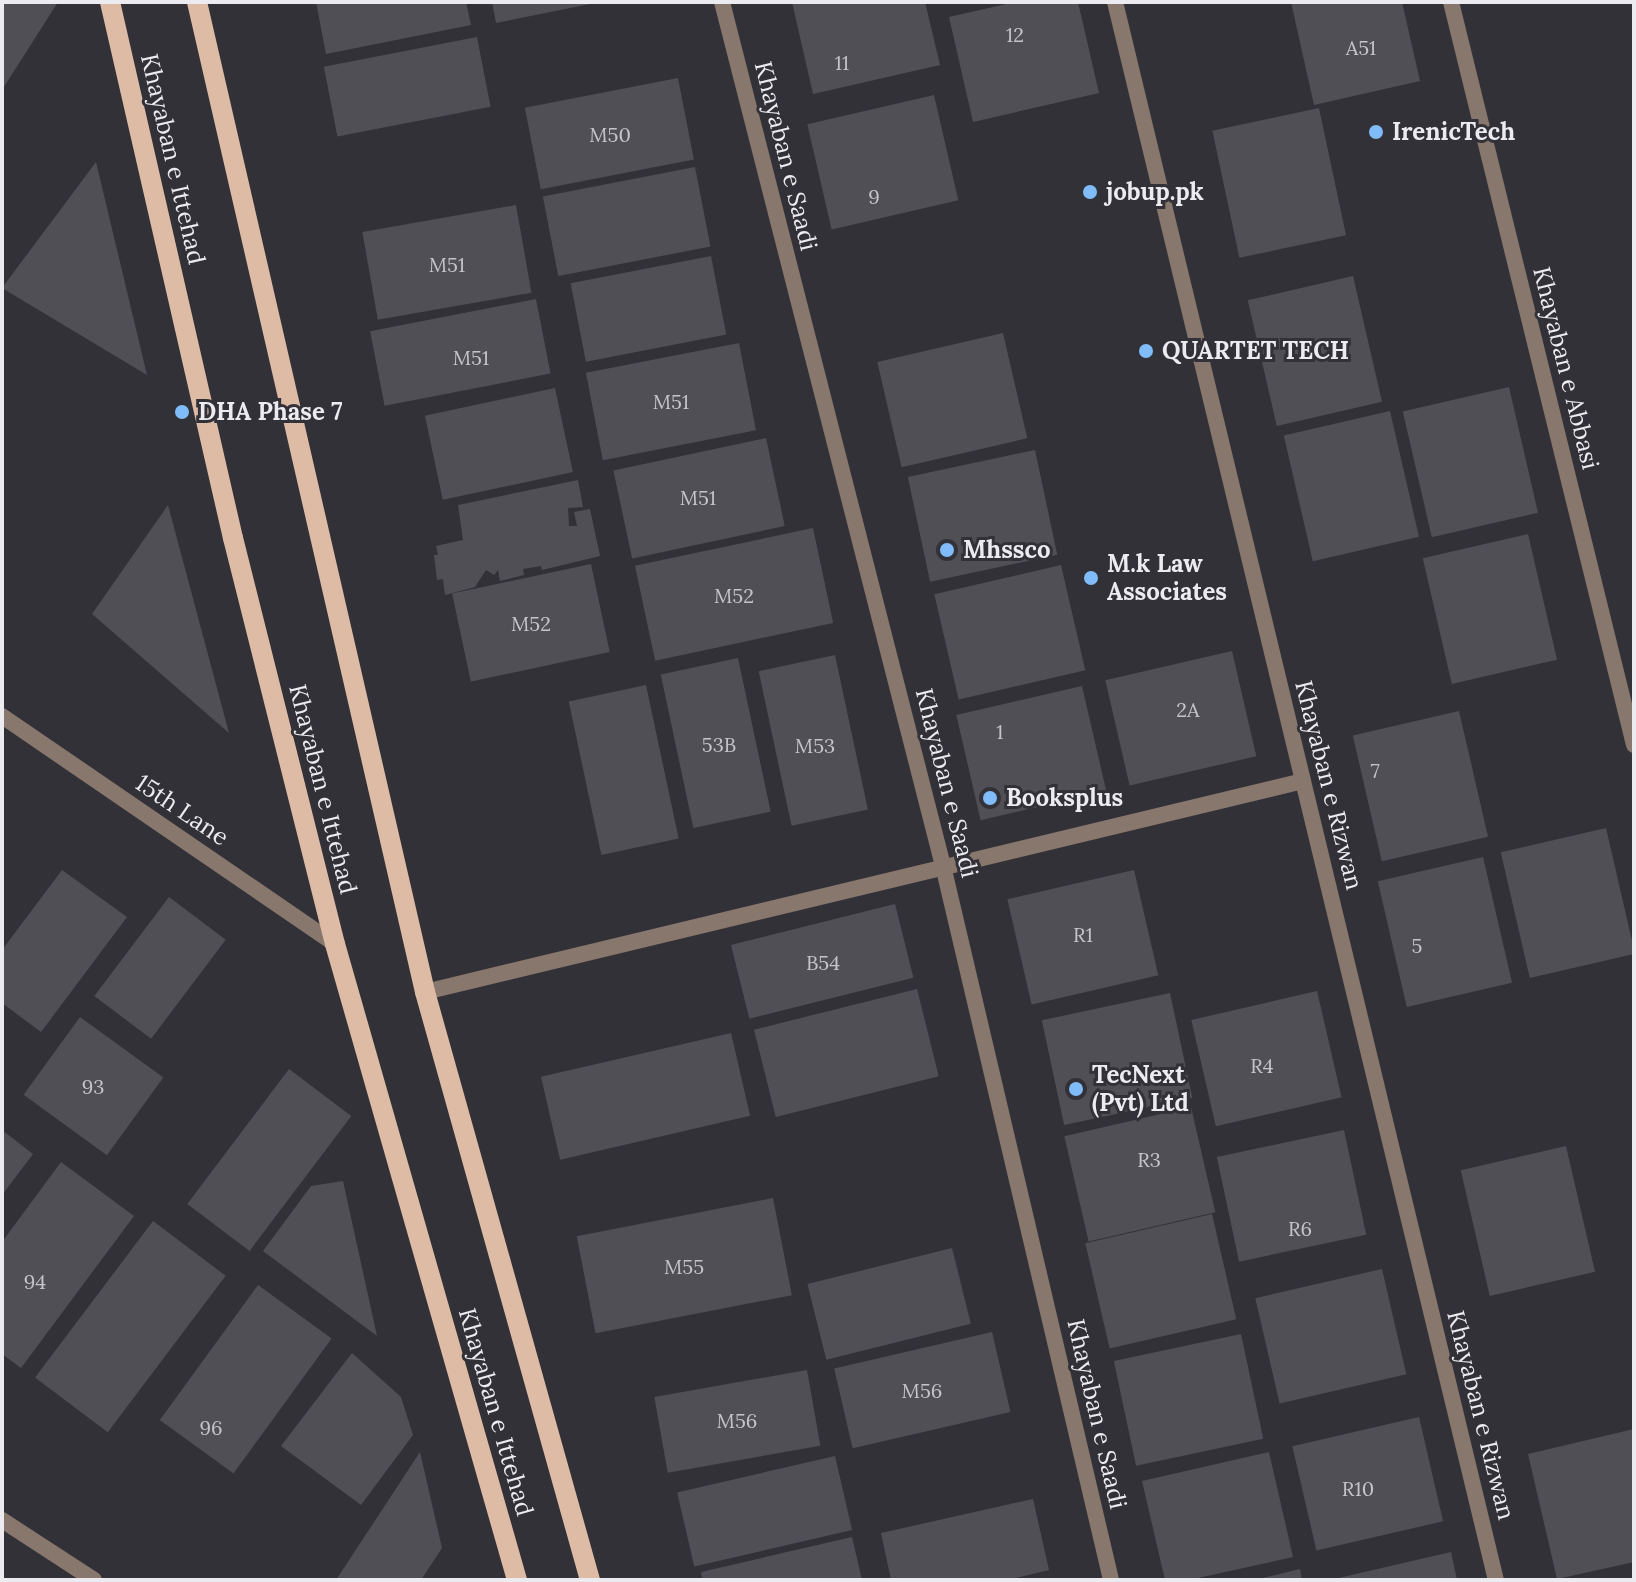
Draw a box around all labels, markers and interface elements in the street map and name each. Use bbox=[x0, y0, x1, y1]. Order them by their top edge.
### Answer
house number: 12 bbox=[1006, 22, 1024, 46]
house number: A51 bbox=[1346, 35, 1376, 59]
house number: 11 bbox=[835, 50, 849, 74]
street label: Khayaban e Ittehad bbox=[135, 51, 211, 267]
street label: Khayaban e Saadi bbox=[749, 58, 823, 254]
place label: IrenicTech bbox=[1392, 118, 1515, 146]
house number: M50 bbox=[589, 122, 631, 146]
marker: IrenicTech bbox=[1367, 123, 1385, 141]
place label: jobup.pk bbox=[1106, 178, 1204, 206]
marker: jobup.pk bbox=[1081, 183, 1099, 201]
house number: 9 bbox=[868, 184, 880, 208]
house number: M51 bbox=[429, 252, 465, 276]
street label: Khayaban e Abbasi bbox=[1527, 264, 1605, 472]
place label: QUARTET TECH bbox=[1162, 337, 1349, 365]
marker: QUARTET TECH bbox=[1137, 342, 1155, 360]
house number: M51 bbox=[453, 345, 489, 369]
house number: M51 bbox=[653, 389, 689, 413]
place label: DHA Phase 7 bbox=[198, 398, 342, 426]
marker: DHA Phase 7 bbox=[173, 403, 191, 421]
house number: M51 bbox=[680, 485, 716, 509]
place label: Mhssco bbox=[963, 536, 1051, 564]
marker: Mhssco bbox=[938, 541, 956, 559]
place label: M.k Law Associates bbox=[1107, 550, 1227, 606]
marker: M.k Law Associates bbox=[1082, 569, 1100, 587]
house number: M52 bbox=[714, 583, 754, 607]
house number: M52 bbox=[511, 611, 551, 635]
street label: Khayaban e Rizwan bbox=[1289, 677, 1369, 893]
street label: Khayaban e Ittehad bbox=[283, 681, 363, 897]
street label: Khayaban e Saadi bbox=[910, 685, 984, 881]
house number: 2A bbox=[1176, 697, 1200, 721]
house number: 1 bbox=[996, 719, 1004, 743]
house number: 53B bbox=[702, 732, 736, 756]
house number: M53 bbox=[795, 733, 835, 757]
house number: 7 bbox=[1370, 758, 1380, 782]
street label: 15th Lane bbox=[130, 768, 234, 852]
place label: Booksplus bbox=[1006, 784, 1123, 812]
marker: Booksplus bbox=[981, 789, 999, 807]
house number: R1 bbox=[1073, 922, 1093, 946]
house number: 5 bbox=[1412, 933, 1422, 957]
house number: B54 bbox=[806, 950, 840, 974]
house number: R4 bbox=[1250, 1053, 1274, 1077]
place label: TecNext (Pvt) Ltd bbox=[1092, 1061, 1189, 1117]
house number: 93 bbox=[82, 1074, 104, 1098]
marker: TecNext (Pvt) Ltd bbox=[1067, 1080, 1085, 1098]
house number: R3 bbox=[1137, 1147, 1161, 1171]
house number: R6 bbox=[1288, 1216, 1312, 1240]
house number: M55 bbox=[664, 1254, 704, 1278]
house number: 94 bbox=[24, 1269, 46, 1293]
street label: Khayaban e Ittehad bbox=[453, 1305, 539, 1519]
street label: Khayaban e Rizwan bbox=[1441, 1307, 1521, 1523]
street label: Khayaban e Saadi bbox=[1061, 1316, 1133, 1512]
house number: M56 bbox=[902, 1378, 942, 1402]
house number: M56 bbox=[717, 1408, 757, 1432]
house number: 96 bbox=[199, 1415, 223, 1439]
house number: R10 bbox=[1342, 1476, 1374, 1500]

